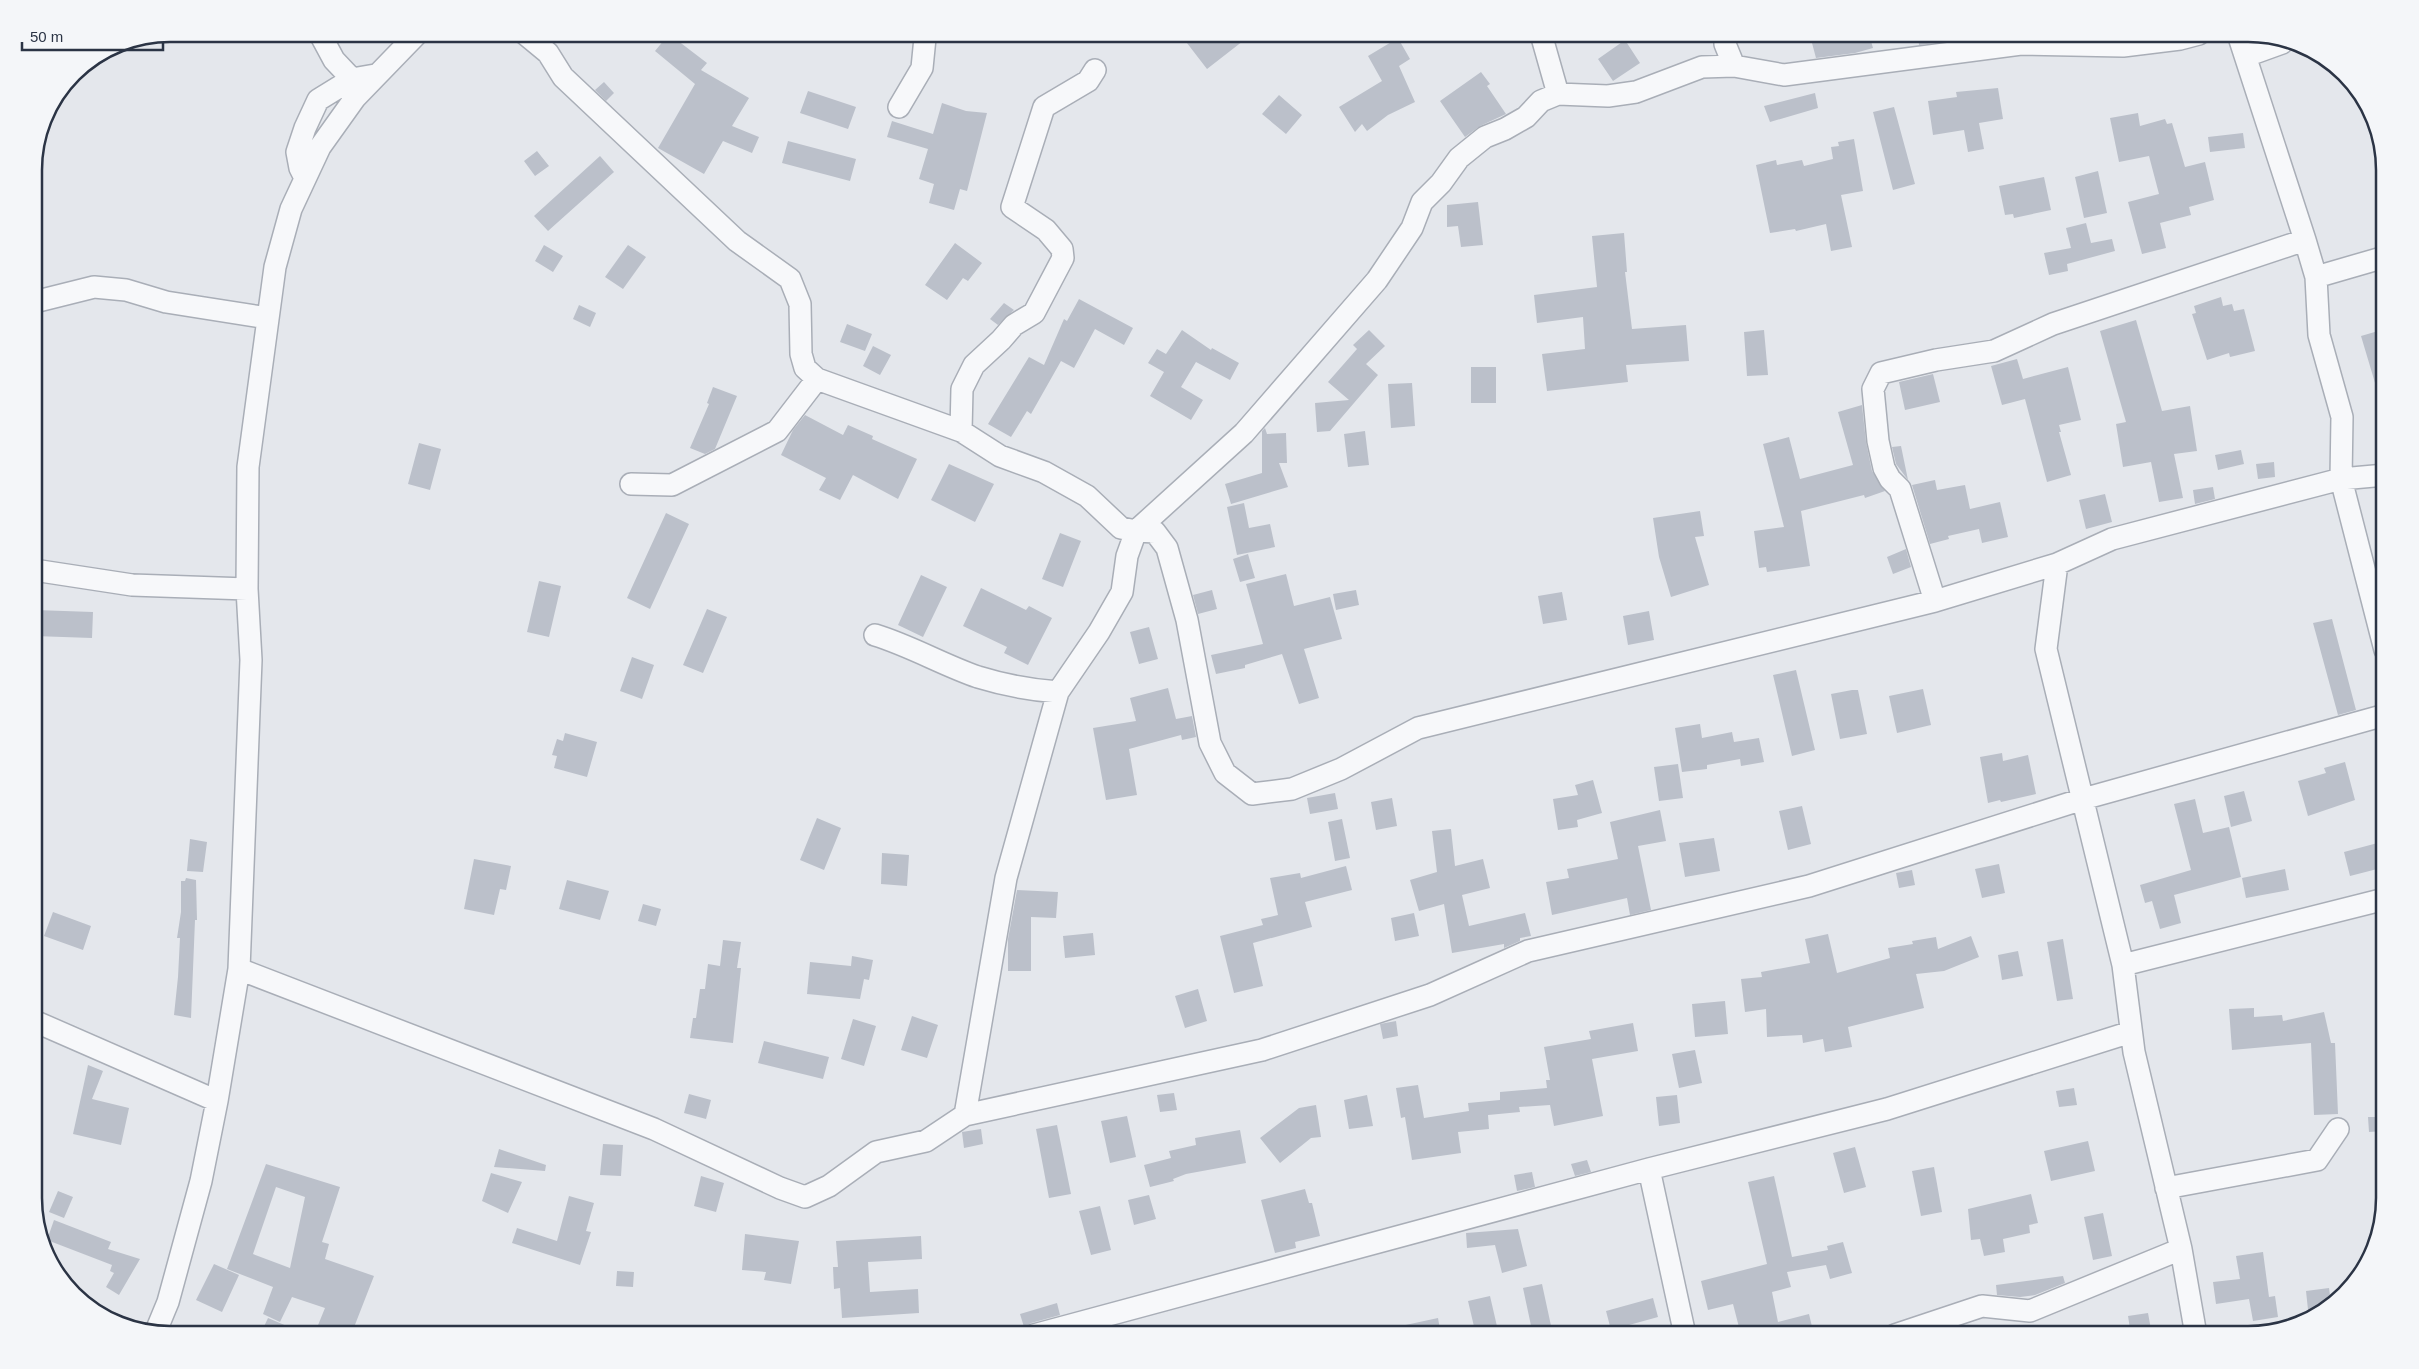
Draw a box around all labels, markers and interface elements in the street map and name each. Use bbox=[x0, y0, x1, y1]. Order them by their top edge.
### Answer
scale bar bbox=[22, 20, 164, 52]
text: 50 m bbox=[30, 28, 63, 45]

